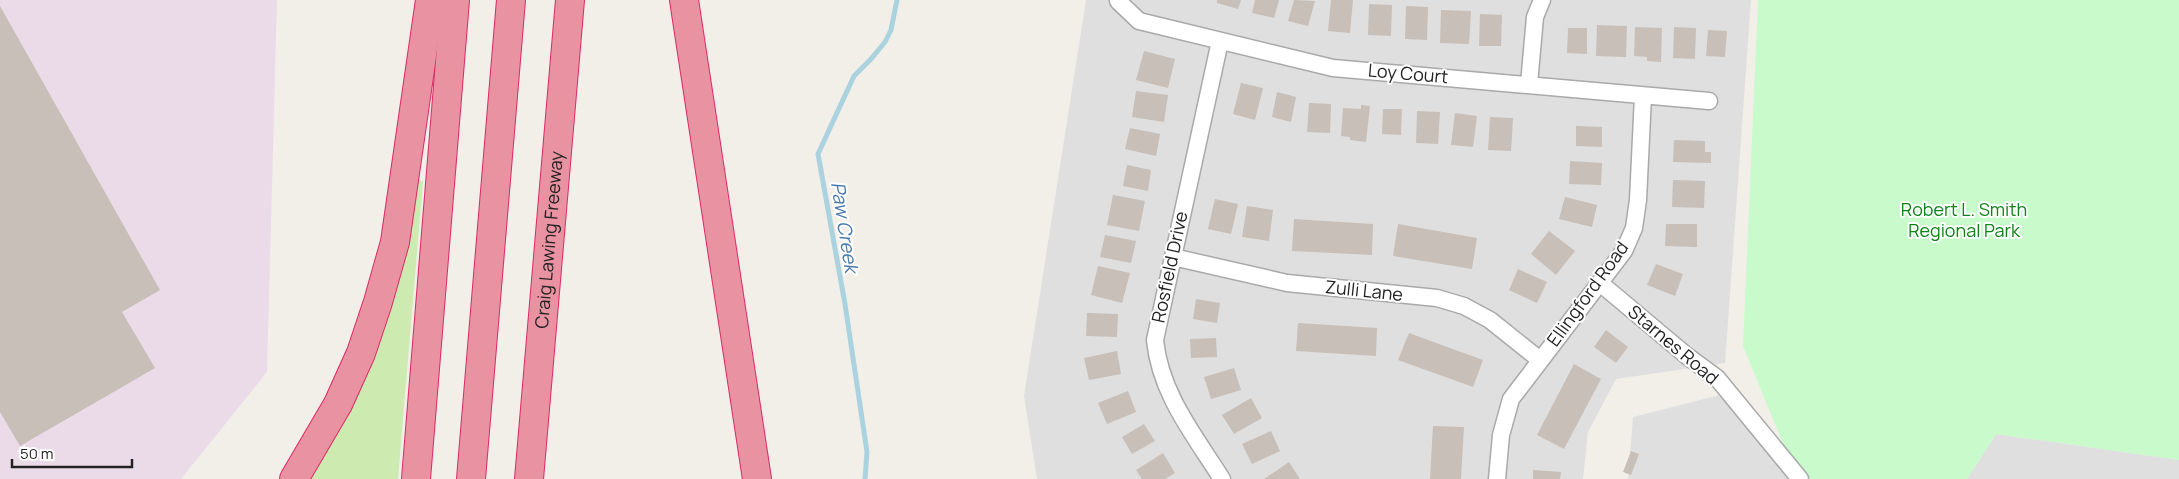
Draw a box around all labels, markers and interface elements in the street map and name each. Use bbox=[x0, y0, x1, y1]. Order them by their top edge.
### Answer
street label: Loy Court bbox=[1367, 58, 1449, 88]
street label: Craig Lawing Freeway bbox=[529, 150, 568, 329]
water label: Paw Creek bbox=[825, 180, 865, 277]
park label: Robert L. Smith Regional Park bbox=[1901, 197, 2027, 242]
street label: Rosfield Drive bbox=[1146, 209, 1193, 325]
street label: Ellingford Road bbox=[1541, 236, 1633, 351]
street label: Zulli Lane bbox=[1324, 274, 1404, 306]
street label: Starnes Road bbox=[1623, 299, 1724, 389]
scale bar bbox=[12, 436, 132, 468]
text: 50 m bbox=[20, 443, 54, 464]

